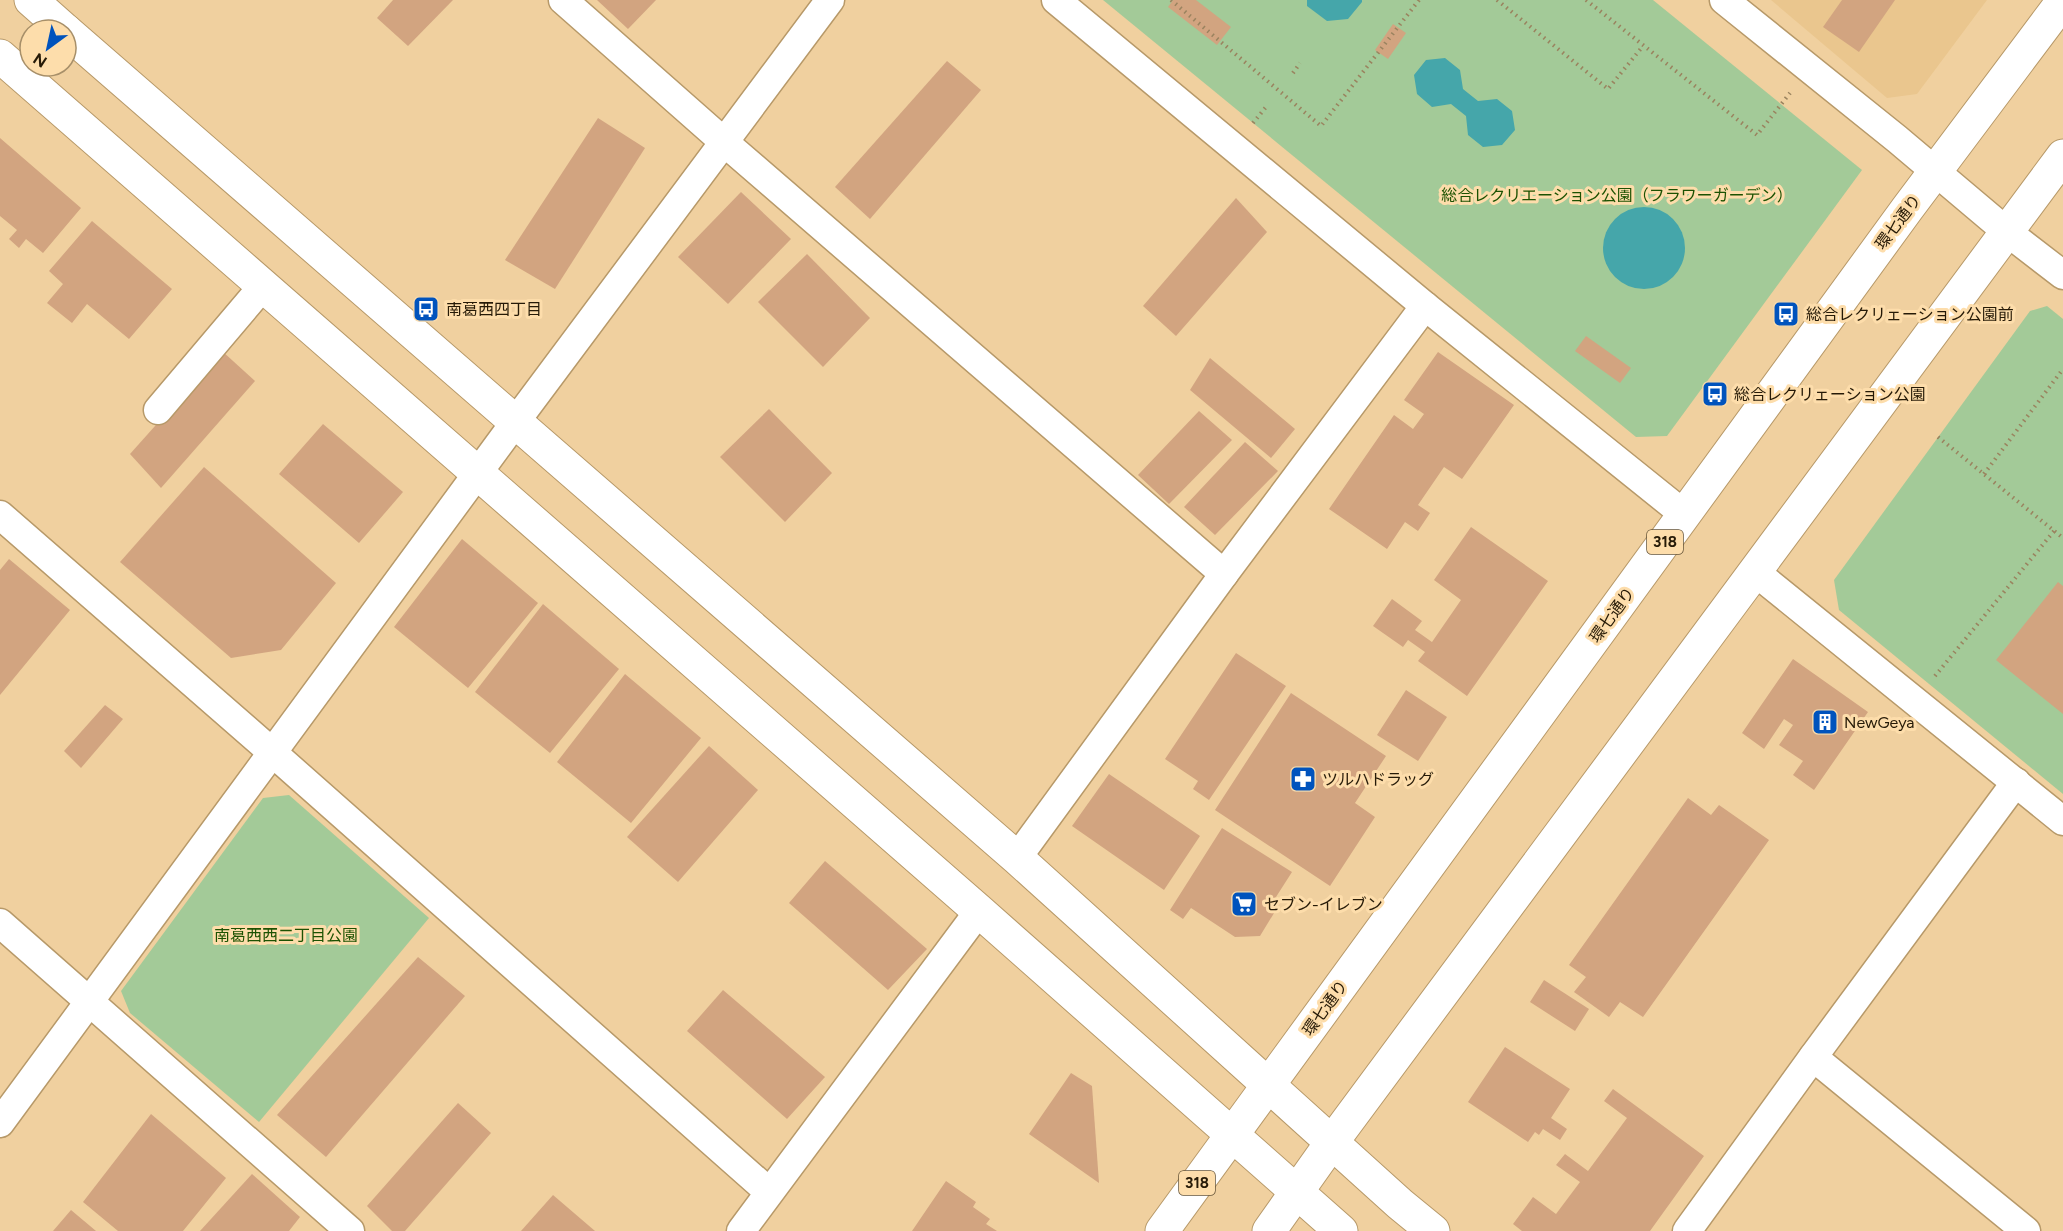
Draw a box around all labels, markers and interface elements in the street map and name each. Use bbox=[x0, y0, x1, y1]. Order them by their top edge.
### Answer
north arrow bbox=[18, 18, 78, 78]
text: N bbox=[30, 49, 50, 71]
park label: 総合レクリエーション公園（フラワーガーデン） bbox=[1441, 186, 1793, 205]
street label: 環七通り bbox=[1871, 191, 1925, 253]
bus stop icon: 南葛西四丁目 bbox=[411, 294, 441, 324]
bus stop icon: 総合レクリェーション公園前 bbox=[1771, 299, 1801, 329]
place label: 南葛西四丁目 bbox=[446, 300, 542, 319]
place label: 総合レクリェーション公園前 bbox=[1806, 305, 2014, 324]
bus stop icon: 総合レクリェーション公園 bbox=[1700, 379, 1730, 409]
place label: 総合レクリェーション公園 bbox=[1734, 385, 1926, 404]
road number: 318 bbox=[1647, 530, 1683, 554]
street label: 環七通り bbox=[1586, 584, 1638, 646]
building icon: NewGeya bbox=[1810, 707, 1840, 737]
place label: NewGeya bbox=[1844, 713, 1915, 732]
pharmacy icon: ツルハドラッグ bbox=[1288, 764, 1318, 794]
place label: ツルハドラッグ bbox=[1322, 770, 1434, 789]
supermarket icon: セブン-イレブン bbox=[1229, 889, 1259, 919]
place label: セブン-イレブン bbox=[1264, 895, 1383, 914]
park label: 南葛西西二丁目公園 bbox=[214, 926, 358, 945]
street label: 環七通り bbox=[1299, 977, 1351, 1039]
road number: 318 bbox=[1179, 1171, 1215, 1195]

